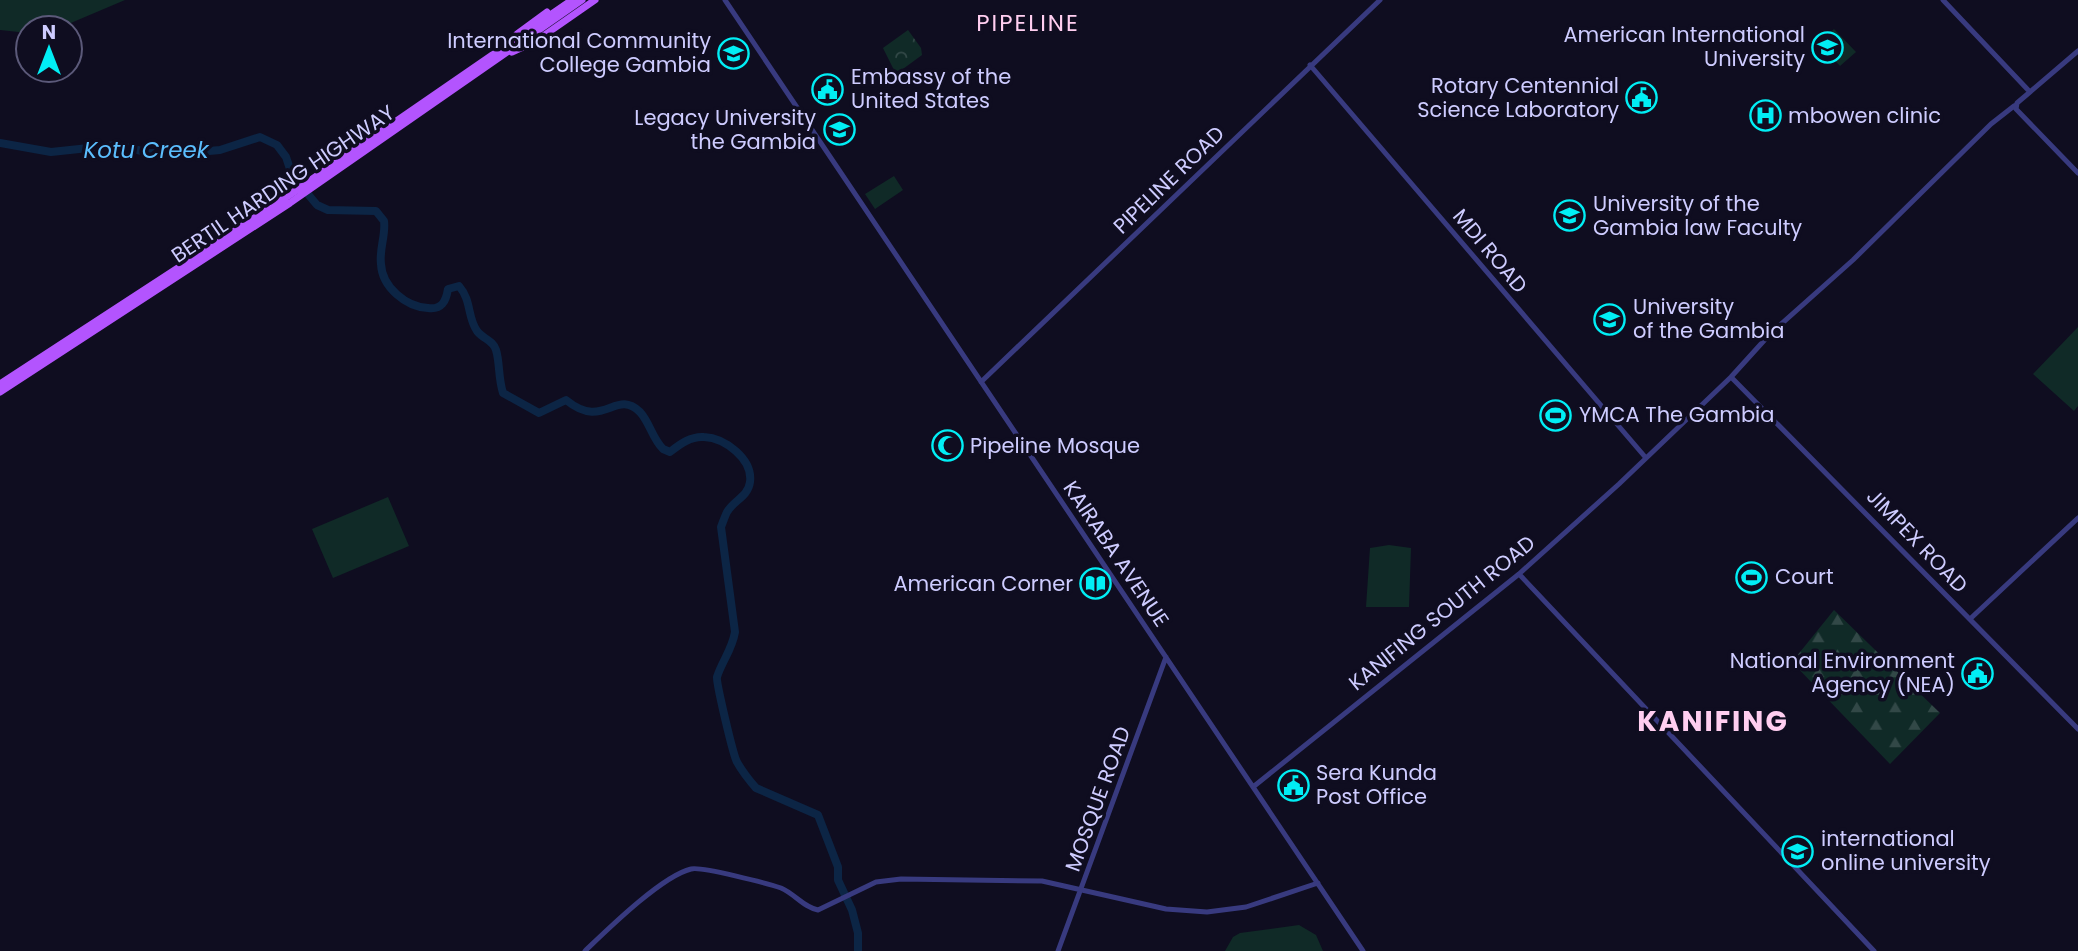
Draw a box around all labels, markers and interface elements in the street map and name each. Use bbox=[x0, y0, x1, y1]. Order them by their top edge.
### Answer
district label: PIPELINE bbox=[976, 7, 1080, 39]
north arrow bbox=[14, 14, 84, 84]
text: N bbox=[42, 19, 56, 46]
place label: American International University bbox=[1563, 20, 1805, 73]
place label: International Community College Gambia bbox=[447, 26, 711, 79]
school or university icon: American International University bbox=[1811, 30, 1845, 64]
school or university icon: International Community College Gambia bbox=[717, 36, 751, 70]
place label: Embassy of the United States bbox=[851, 62, 1011, 115]
place label: Rotary Centennial Science Laboratory bbox=[1417, 71, 1619, 124]
public building icon: Embassy of the United States bbox=[811, 72, 845, 106]
public building icon: Rotary Centennial Science Laboratory bbox=[1625, 81, 1659, 115]
street label: BERTIL HARDING HIGHWAY bbox=[165, 98, 400, 269]
hospital icon: mbowen clinic bbox=[1748, 99, 1782, 133]
place label: mbowen clinic bbox=[1788, 101, 1941, 130]
place label: Legacy University the Gambia bbox=[634, 103, 816, 156]
school or university icon: Legacy University the Gambia bbox=[822, 113, 856, 147]
street label: PIPELINE ROAD bbox=[1107, 119, 1230, 240]
water label: Kotu Creek bbox=[83, 134, 210, 166]
place label: University of the Gambia law Faculty bbox=[1593, 189, 1802, 242]
school or university icon: University of the Gambia law Faculty bbox=[1553, 199, 1587, 233]
street label: MDI ROAD bbox=[1446, 202, 1534, 299]
place label: University of the Gambia bbox=[1633, 292, 1784, 345]
school or university icon: University of the Gambia bbox=[1593, 302, 1627, 336]
sports icon: YMCA The Gambia bbox=[1539, 398, 1573, 432]
place label: YMCA The Gambia bbox=[1579, 400, 1774, 429]
mosque icon: Pipeline Mosque bbox=[930, 429, 964, 463]
place label: Pipeline Mosque bbox=[970, 431, 1140, 460]
street label: KAIRABA AVENUE bbox=[1057, 475, 1176, 632]
street label: JIMPEX ROAD bbox=[1860, 482, 1974, 599]
street label: KANIFING SOUTH ROAD bbox=[1342, 528, 1541, 697]
sports icon: Court bbox=[1735, 560, 1769, 594]
place label: Court bbox=[1775, 562, 1834, 591]
library icon: American Corner bbox=[1079, 567, 1113, 601]
place label: American Corner bbox=[893, 569, 1073, 598]
place label: National Environment Agency (NEA) bbox=[1730, 646, 1955, 699]
public building icon: National Environment Agency (NEA) bbox=[1961, 656, 1995, 690]
district label: KANIFING bbox=[1637, 702, 1789, 741]
street label: MOSQUE ROAD bbox=[1058, 722, 1137, 875]
place label: Sera Kunda Post Office bbox=[1316, 758, 1437, 811]
public building icon: Sera Kunda Post Office bbox=[1276, 768, 1310, 802]
place label: international online university bbox=[1821, 824, 1991, 877]
school or university icon: international online university bbox=[1781, 834, 1815, 868]

